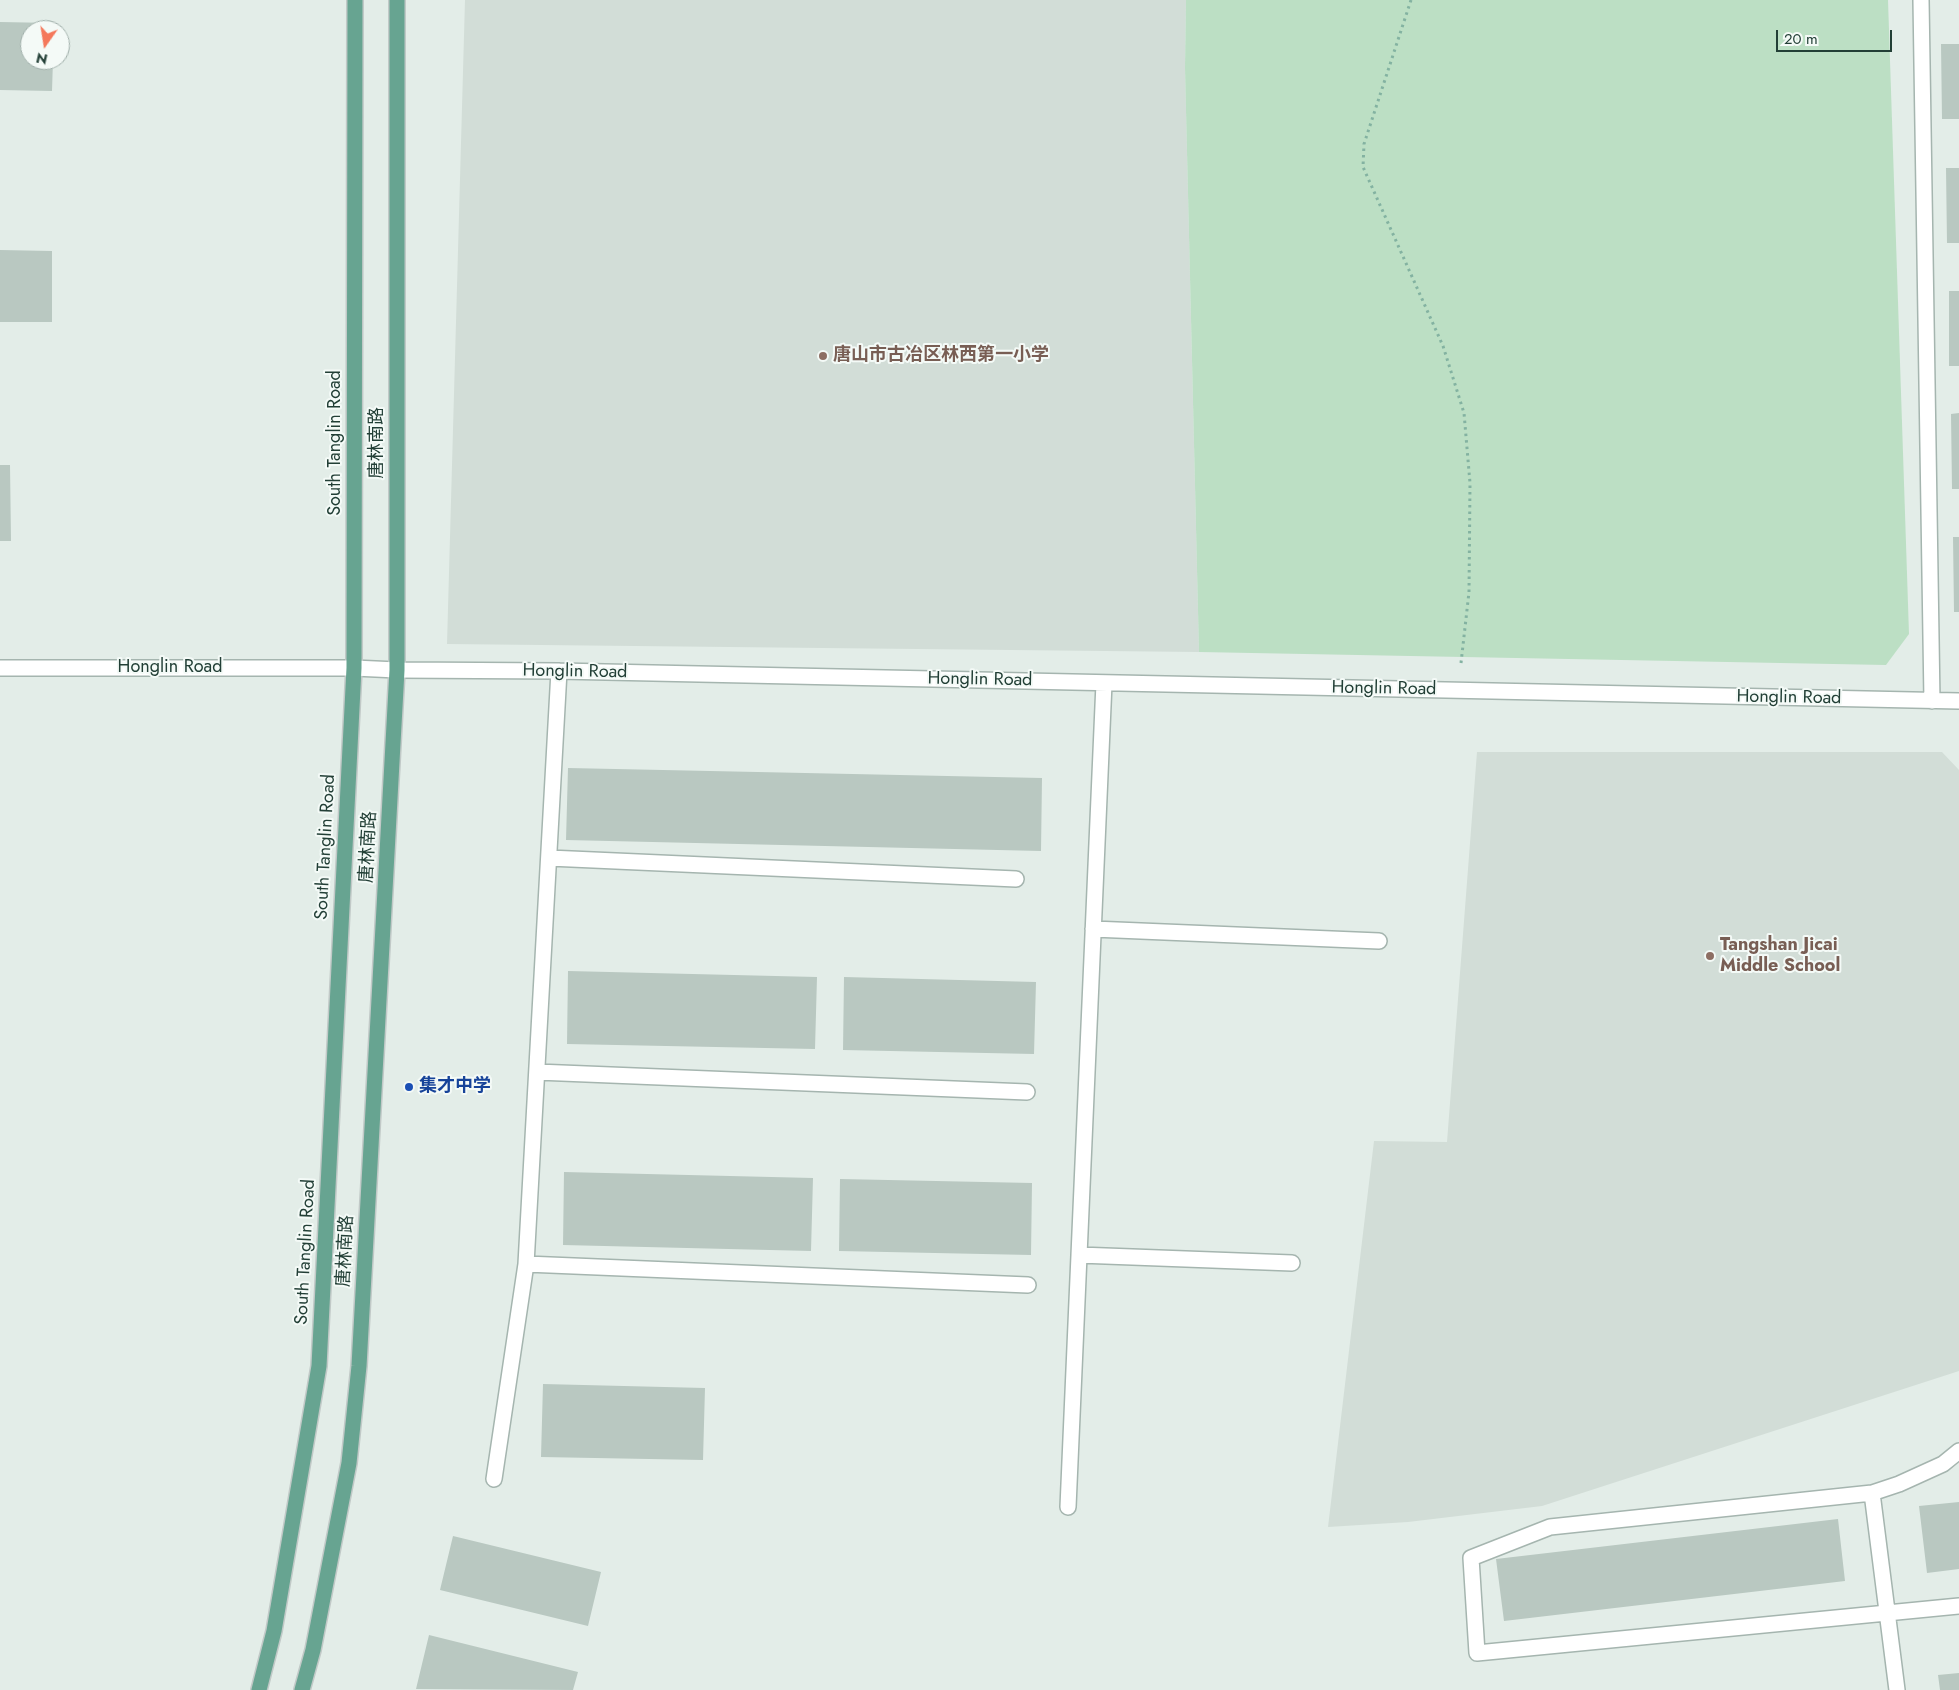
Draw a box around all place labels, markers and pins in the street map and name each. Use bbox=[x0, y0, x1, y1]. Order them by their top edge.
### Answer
place label: 唐山市古冶区林西第一小学 bbox=[833, 345, 1049, 367]
marker: 唐山市古冶区林西第一小学 bbox=[817, 350, 829, 362]
place label: Tangshan Jicai Middle School bbox=[1720, 935, 1840, 978]
marker: Tangshan Jicai Middle School bbox=[1704, 950, 1716, 962]
place label: 集才中学 bbox=[419, 1076, 491, 1098]
marker: 集才中学 bbox=[403, 1081, 415, 1093]

